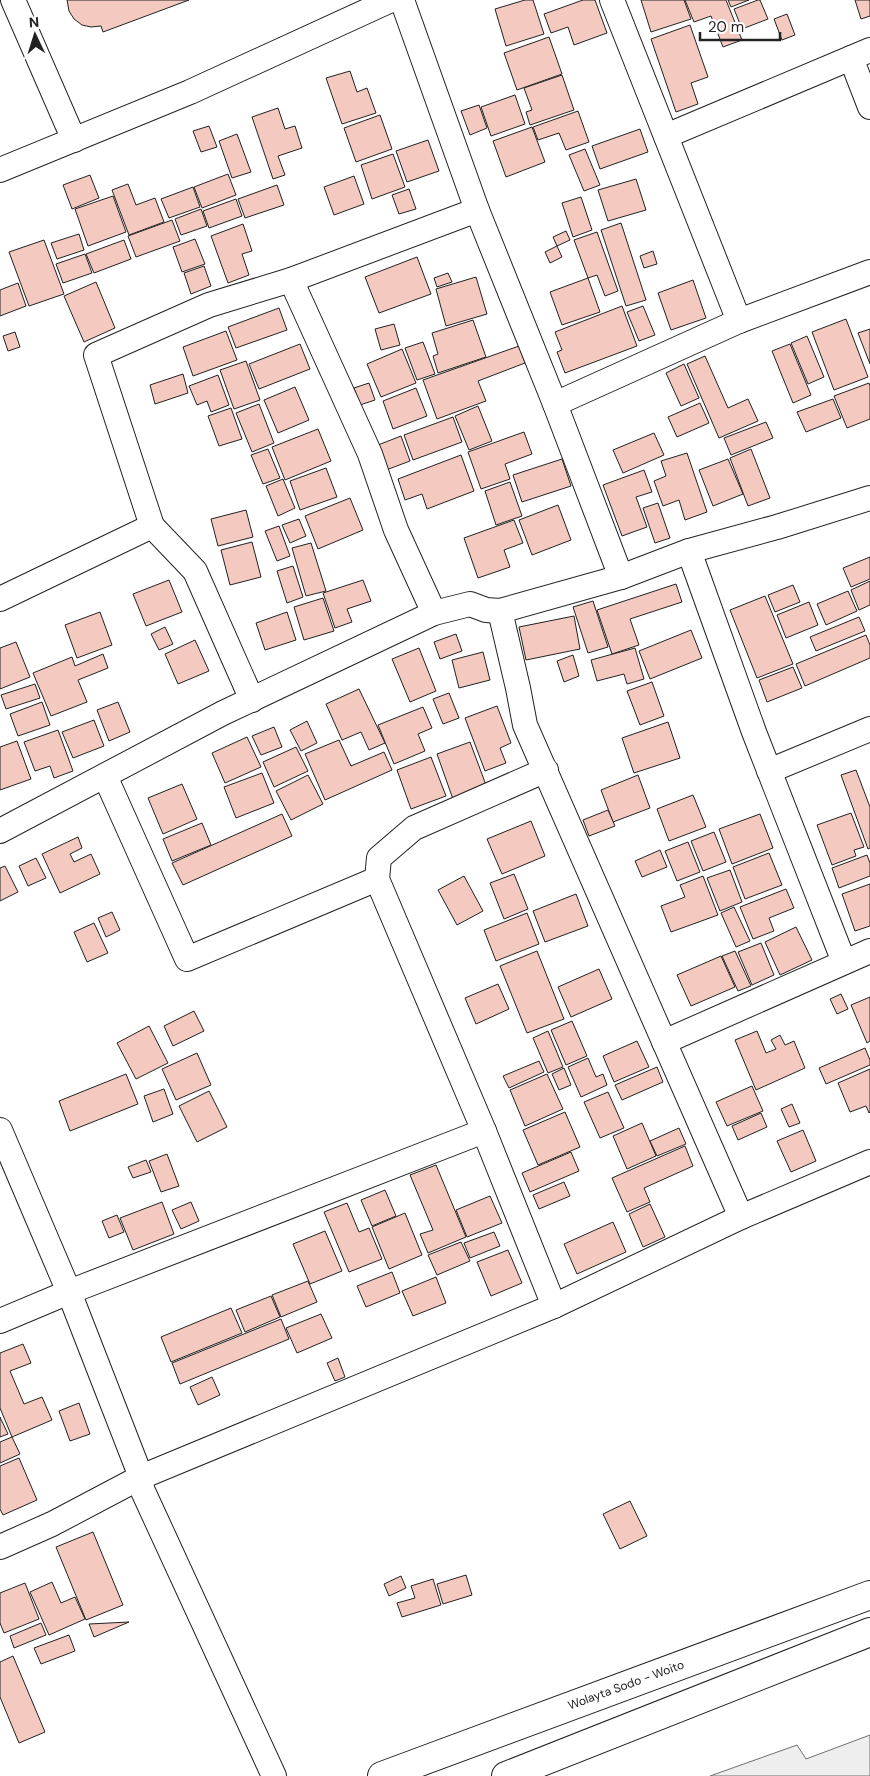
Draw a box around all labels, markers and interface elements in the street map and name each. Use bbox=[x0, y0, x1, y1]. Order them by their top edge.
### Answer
north arrow bbox=[10, 10, 60, 60]
scale bar bbox=[700, 10, 780, 42]
text: N bbox=[28, 13, 40, 31]
text: 20 m bbox=[708, 17, 744, 37]
street label: Wolayta Sodo - Woito bbox=[566, 1657, 686, 1713]

